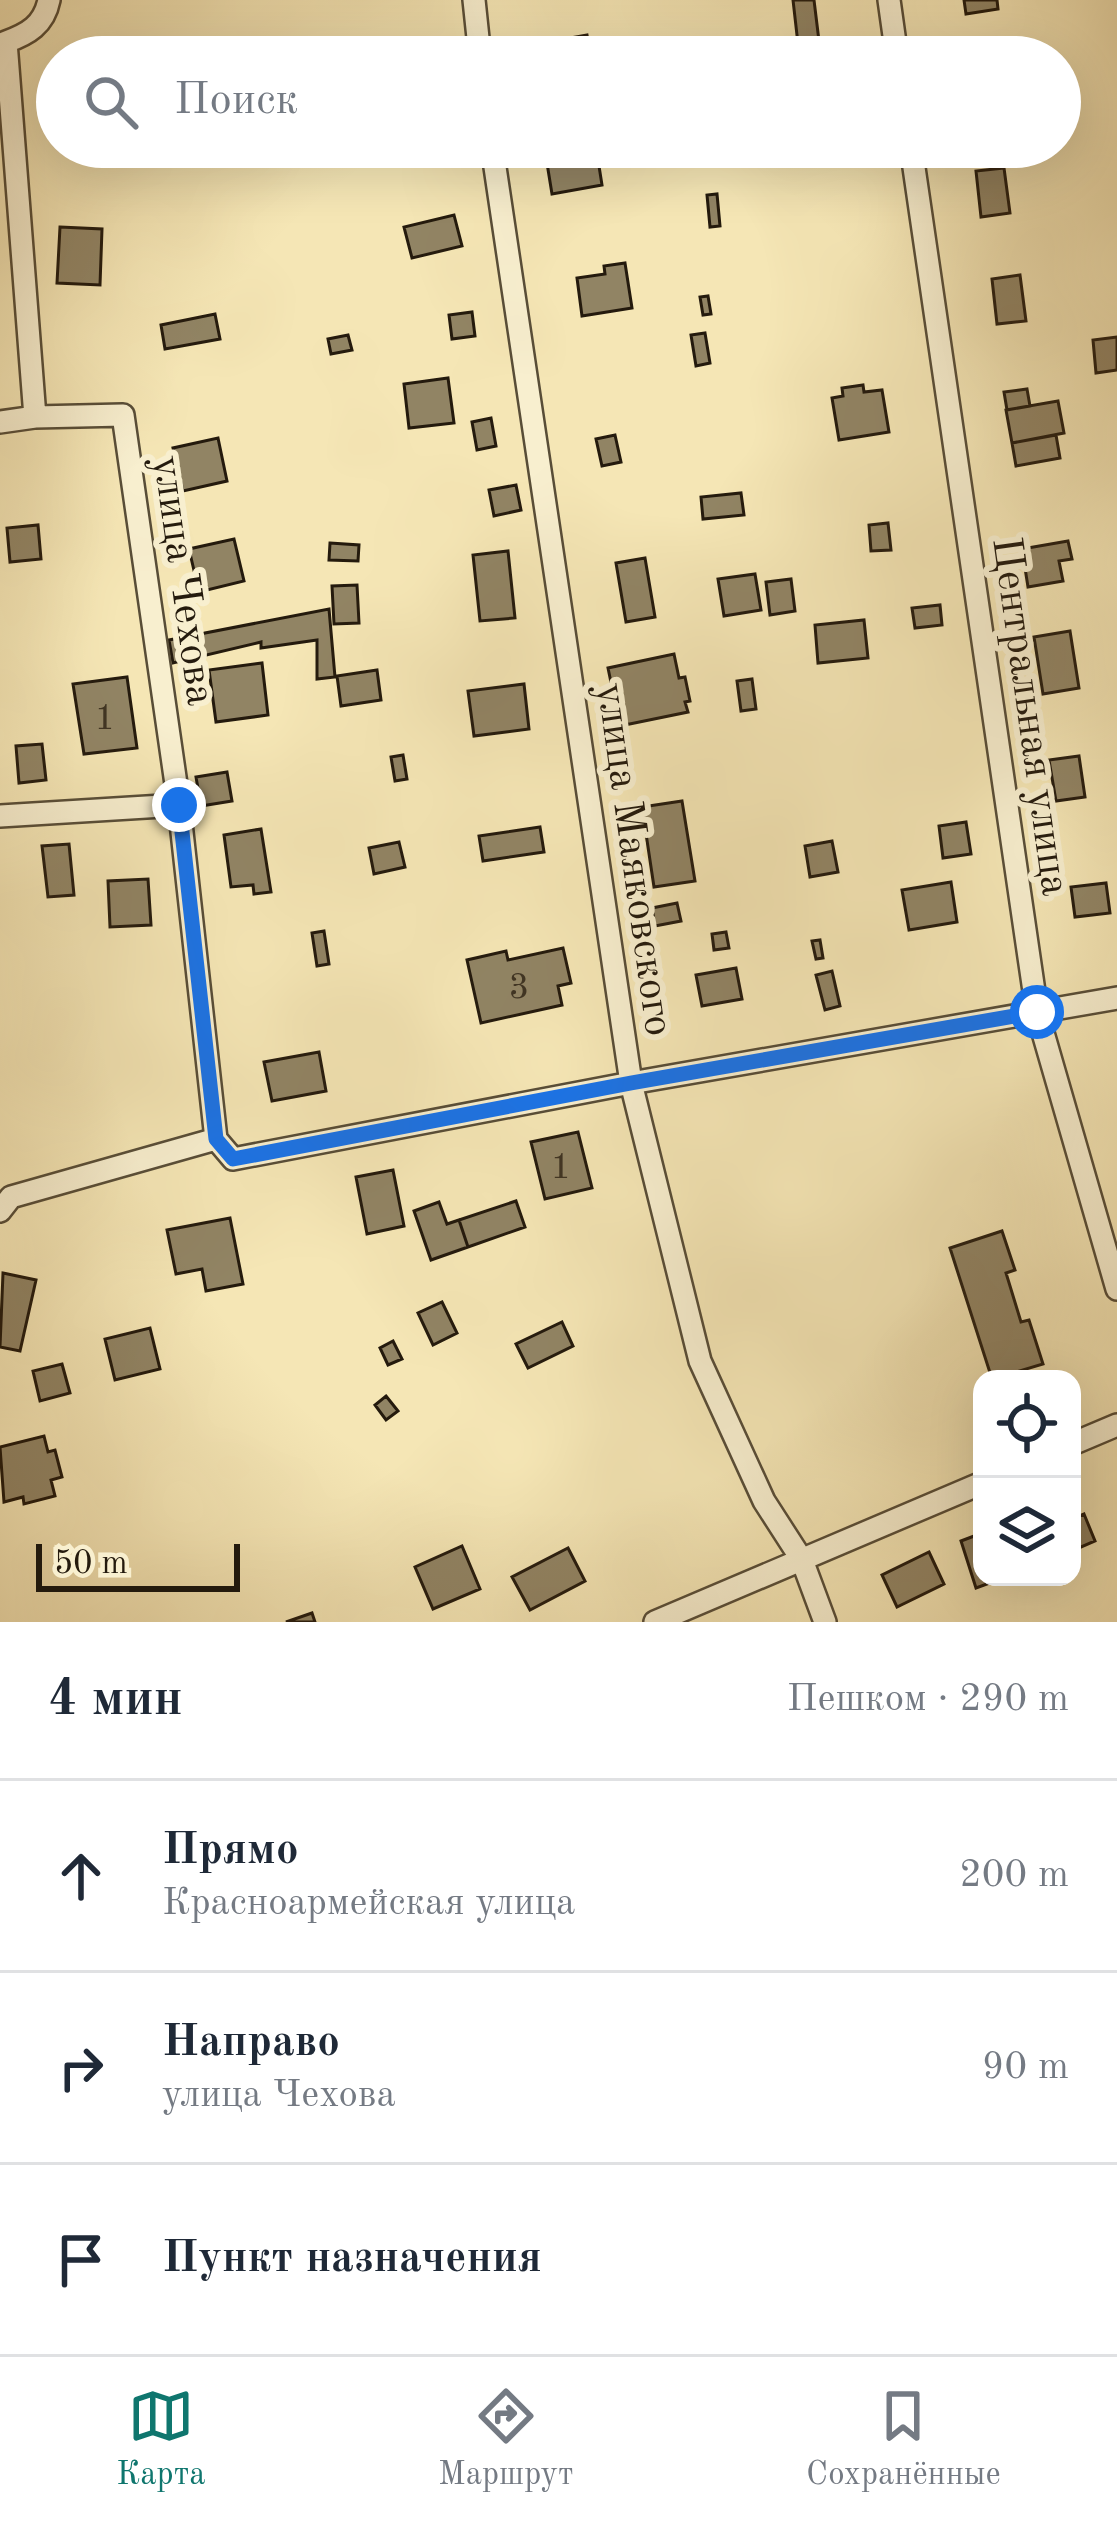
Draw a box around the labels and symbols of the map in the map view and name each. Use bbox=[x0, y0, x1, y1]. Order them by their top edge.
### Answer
street label: улица Чехова bbox=[144, 453, 220, 708]
street label: Центральная улица bbox=[983, 535, 1075, 899]
street label: улица Маяковского bbox=[587, 680, 679, 1039]
house number: 1 bbox=[95, 702, 115, 738]
route end bbox=[152, 778, 206, 832]
house number: 3 bbox=[509, 971, 529, 1007]
route start bbox=[1010, 985, 1064, 1039]
house number: 1 bbox=[551, 1151, 571, 1187]
scale bar bbox=[36, 1538, 240, 1591]

